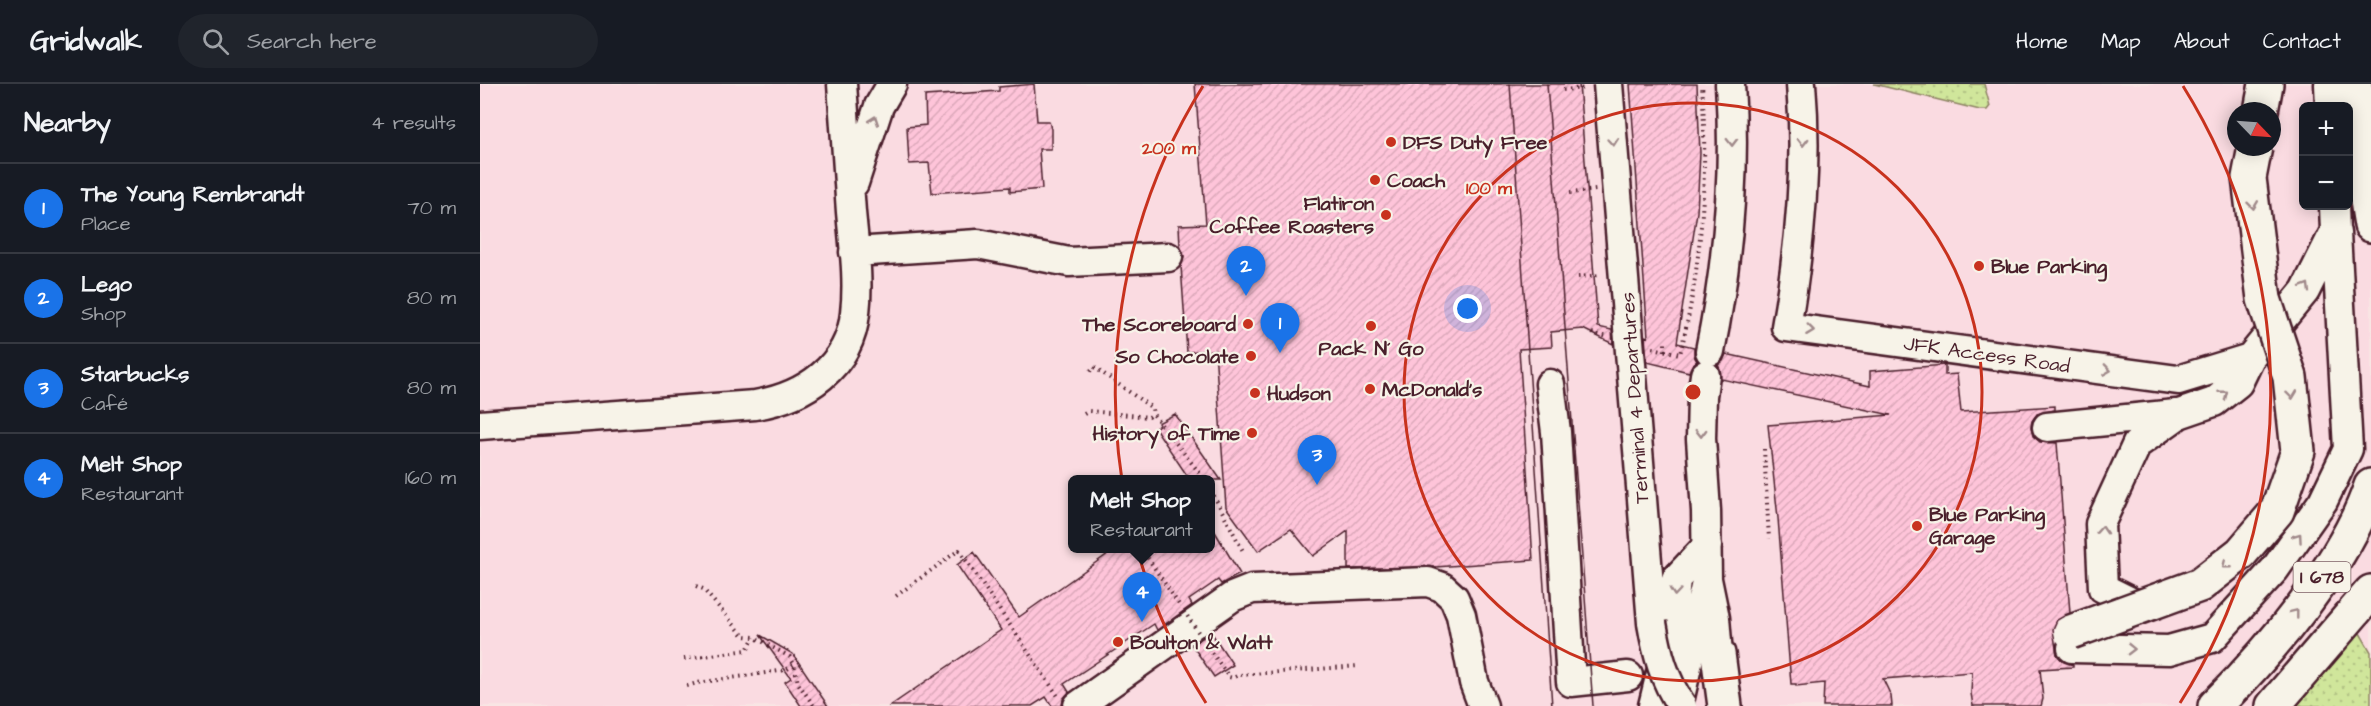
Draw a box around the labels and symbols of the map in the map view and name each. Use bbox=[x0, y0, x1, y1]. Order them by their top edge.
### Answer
north arrow bbox=[2227, 102, 2281, 156]
one-way arrow bbox=[867, 115, 880, 126]
place label: DFS Duty Free bbox=[1403, 129, 1548, 158]
marker: DFS Duty Free bbox=[1384, 135, 1398, 149]
text: 200 m bbox=[1141, 136, 1197, 161]
one-way arrow bbox=[1606, 138, 1619, 147]
one-way arrow bbox=[1726, 138, 1738, 147]
one-way arrow bbox=[1796, 138, 1809, 147]
place label: Coach bbox=[1387, 167, 1446, 195]
marker: Coach bbox=[1368, 173, 1382, 187]
text: 100 m bbox=[1466, 176, 1513, 201]
place label: Flatiron Coffee Roasters bbox=[1209, 190, 1374, 241]
one-way arrow bbox=[2246, 200, 2258, 209]
marker: Flatiron Coffee Roasters bbox=[1379, 208, 1393, 222]
pin: 2 bbox=[1226, 246, 1266, 296]
place label: Blue Parking bbox=[1991, 253, 2108, 282]
marker: Blue Parking bbox=[1972, 259, 1986, 273]
one-way arrow bbox=[2299, 283, 2310, 293]
street label: Terminal 4 Departures bbox=[1614, 291, 1656, 505]
your location bbox=[1453, 294, 1482, 323]
pin: 1 bbox=[1260, 304, 1300, 353]
place label: The Scoreboard bbox=[1081, 311, 1237, 339]
marker: The Scoreboard bbox=[1241, 317, 1255, 331]
marker: Pack N´ Go bbox=[1364, 319, 1378, 333]
one-way arrow bbox=[1806, 324, 1815, 336]
street label: JFK Access Road bbox=[1902, 329, 2072, 381]
place label: Pack N´ Go bbox=[1319, 335, 1424, 363]
place label: So Chocolate bbox=[1114, 343, 1239, 371]
marker: So Chocolate bbox=[1244, 349, 1258, 363]
one-way arrow bbox=[2103, 364, 2112, 376]
place label: McDonald's bbox=[1382, 376, 1482, 404]
place label: Hudson bbox=[1267, 380, 1331, 408]
marker: McDonald's bbox=[1363, 382, 1377, 396]
centre of rings bbox=[1683, 382, 1703, 402]
marker: Hudson bbox=[1248, 386, 1262, 400]
one-way arrow bbox=[2217, 390, 2228, 401]
one-way arrow bbox=[2285, 390, 2297, 400]
place label: History of Time bbox=[1092, 420, 1240, 449]
marker: History of Time bbox=[1245, 426, 1259, 440]
one-way arrow bbox=[1695, 429, 1708, 438]
pin: 3 bbox=[1298, 436, 1336, 485]
place label: Blue Parking Garage bbox=[1929, 501, 2046, 553]
marker: Blue Parking Garage bbox=[1910, 519, 1924, 533]
one-way arrow bbox=[2095, 525, 2108, 534]
one-way arrow bbox=[2291, 532, 2302, 543]
one-way arrow bbox=[2221, 557, 2232, 568]
road number: I 678 bbox=[2294, 562, 2350, 592]
pin: 4 bbox=[1122, 572, 1162, 622]
one-way arrow bbox=[1669, 587, 1682, 597]
one-way arrow bbox=[2288, 609, 2299, 620]
place label: Boulton & Watt bbox=[1130, 629, 1274, 657]
marker: Boulton & Watt bbox=[1111, 635, 1125, 649]
one-way arrow bbox=[2126, 643, 2135, 656]

